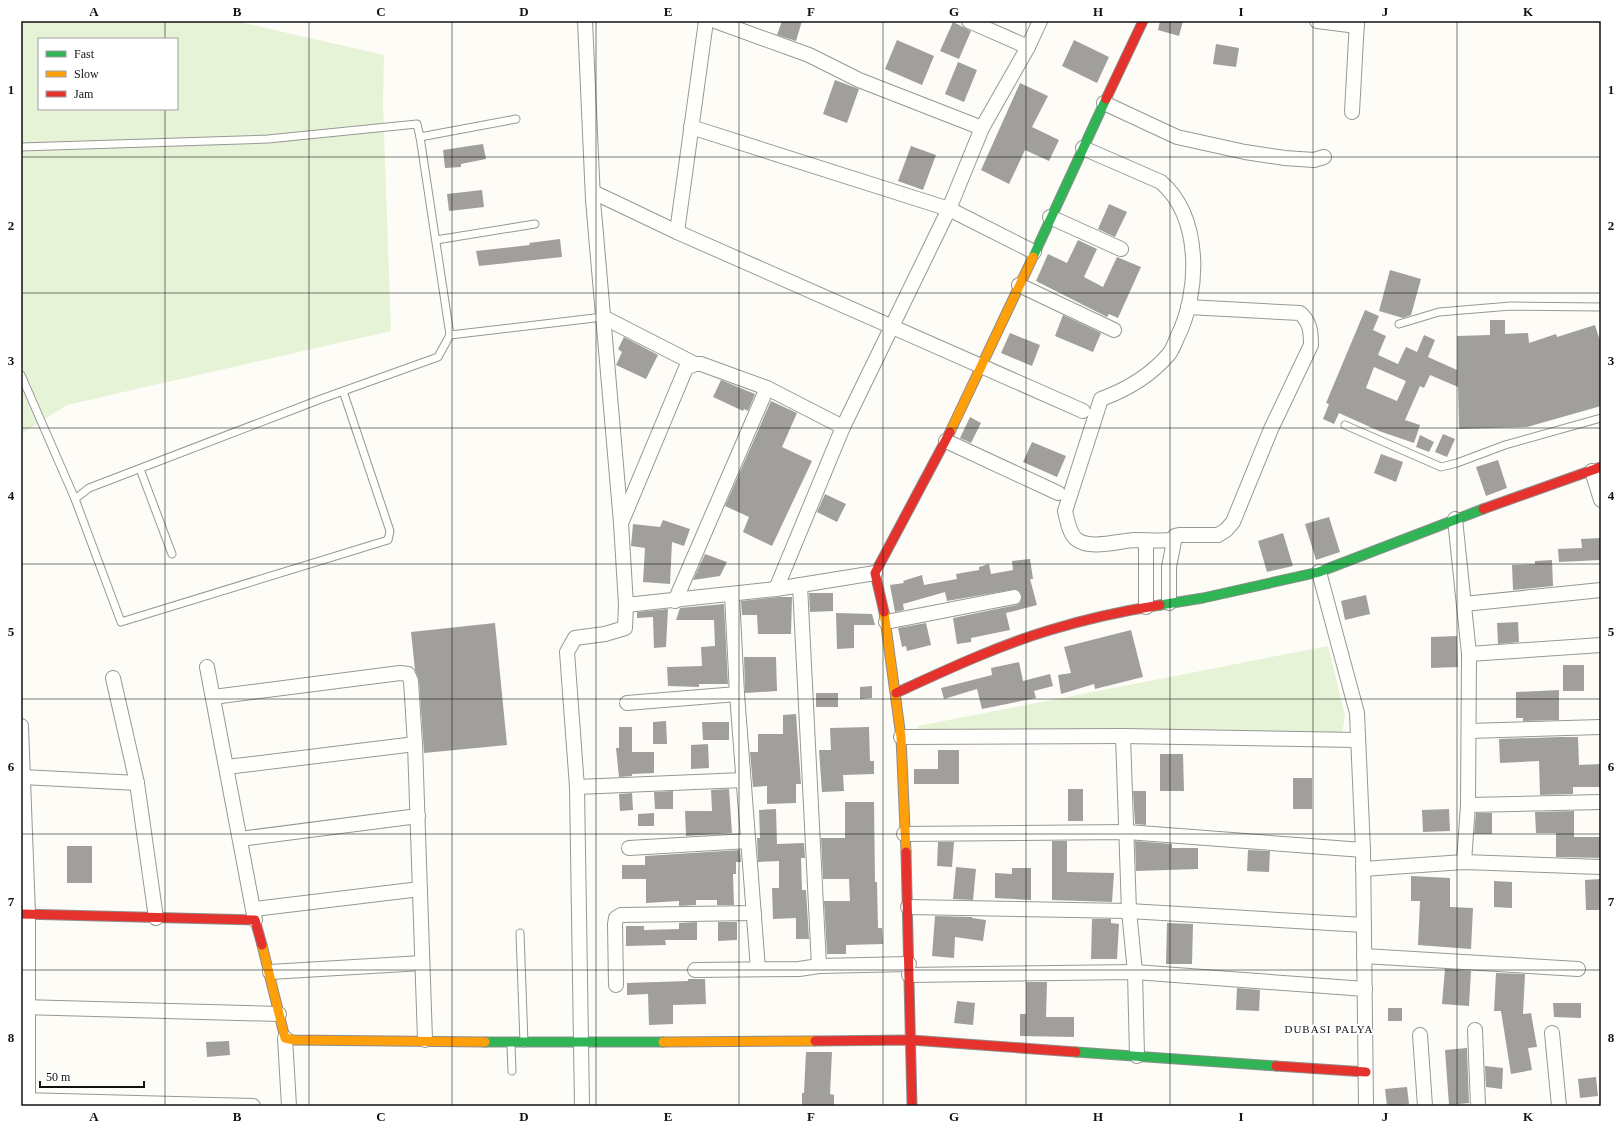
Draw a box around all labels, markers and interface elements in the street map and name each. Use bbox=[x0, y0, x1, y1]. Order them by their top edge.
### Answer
text: A bbox=[89, 4, 99, 19]
text: B bbox=[233, 4, 242, 19]
text: C bbox=[376, 4, 386, 19]
text: D bbox=[519, 4, 529, 19]
text: E bbox=[664, 4, 672, 19]
text: F bbox=[807, 4, 815, 19]
text: G bbox=[949, 4, 959, 19]
text: H bbox=[1093, 4, 1103, 19]
text: I bbox=[1238, 4, 1244, 19]
text: J bbox=[1382, 4, 1389, 19]
text: K bbox=[1523, 4, 1534, 19]
legend bbox=[38, 38, 178, 110]
text: Fast bbox=[74, 47, 95, 61]
text: Slow bbox=[74, 67, 99, 81]
text: 1 bbox=[8, 82, 14, 97]
text: 1 bbox=[1608, 82, 1614, 97]
text: Jam bbox=[74, 87, 94, 101]
text: 2 bbox=[8, 218, 14, 233]
text: 2 bbox=[1608, 218, 1614, 233]
text: 3 bbox=[8, 353, 15, 368]
text: 3 bbox=[1608, 353, 1615, 368]
text: 4 bbox=[8, 488, 15, 503]
text: 4 bbox=[1608, 488, 1615, 503]
text: 5 bbox=[8, 624, 15, 639]
text: 5 bbox=[1608, 624, 1615, 639]
text: 6 bbox=[8, 759, 15, 774]
text: 6 bbox=[1608, 759, 1615, 774]
text: 7 bbox=[8, 894, 15, 909]
text: 7 bbox=[1608, 894, 1615, 909]
district label: DUBASI PALYA bbox=[1284, 1023, 1374, 1035]
text: 8 bbox=[8, 1030, 15, 1045]
text: 8 bbox=[1608, 1030, 1615, 1045]
scale bar bbox=[40, 1063, 144, 1089]
text: 50 m bbox=[46, 1070, 71, 1084]
text: A bbox=[89, 1109, 99, 1124]
text: B bbox=[233, 1109, 242, 1124]
text: C bbox=[376, 1109, 386, 1124]
text: D bbox=[519, 1109, 529, 1124]
text: E bbox=[664, 1109, 672, 1124]
text: F bbox=[807, 1109, 815, 1124]
text: G bbox=[949, 1109, 959, 1124]
text: H bbox=[1093, 1109, 1103, 1124]
text: I bbox=[1238, 1109, 1244, 1124]
text: J bbox=[1382, 1109, 1389, 1124]
text: K bbox=[1523, 1109, 1534, 1124]

